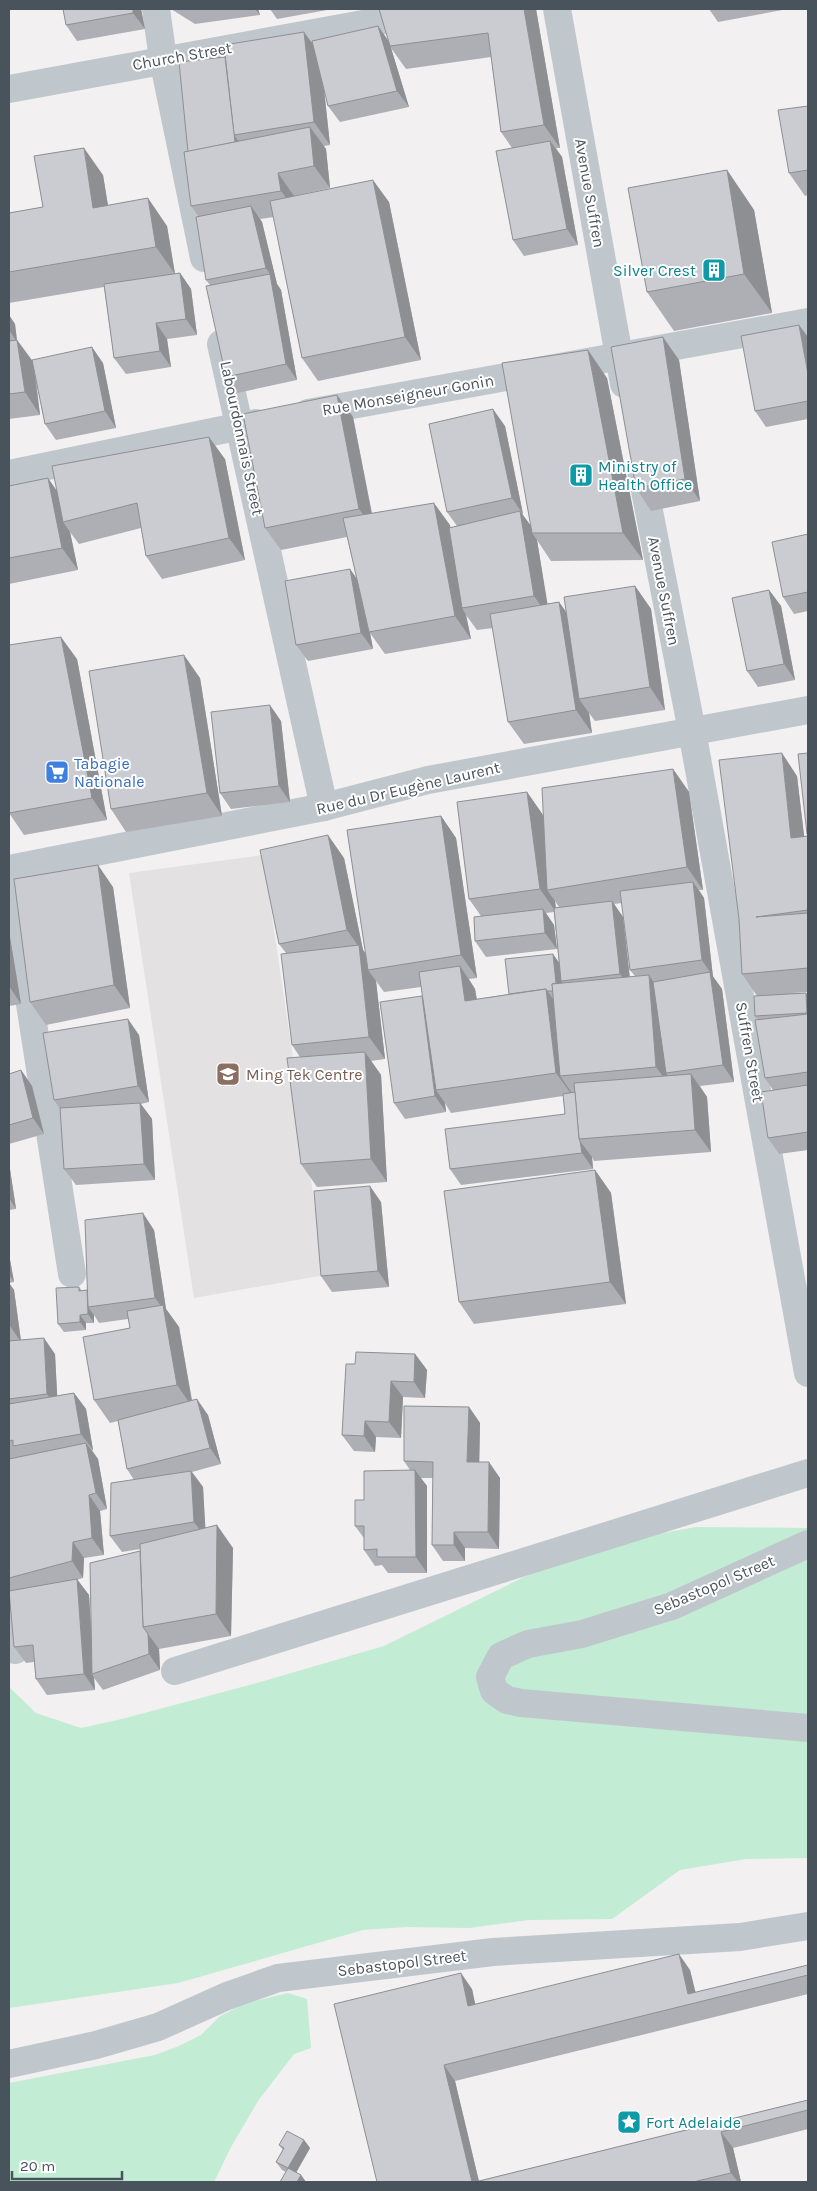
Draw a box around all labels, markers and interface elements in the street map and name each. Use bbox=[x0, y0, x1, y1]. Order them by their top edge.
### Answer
street label: Church Street bbox=[131, 38, 233, 74]
street label: Avenue Suffren bbox=[571, 137, 609, 249]
building icon: Silver Crest bbox=[701, 257, 727, 283]
place label: Silver Crest bbox=[613, 261, 696, 280]
street label: Labourdonnais Street bbox=[216, 359, 268, 517]
street label: Rue Monseigneur Gonin bbox=[321, 371, 495, 419]
place label: Ministry of Health Office bbox=[598, 457, 692, 494]
building icon: Ministry of Health Office bbox=[568, 462, 594, 488]
street label: Avenue Suffren bbox=[644, 535, 684, 647]
place label: Tabagie Nationale bbox=[74, 754, 144, 791]
street label: Rue du Dr Eugène Laurent bbox=[314, 758, 502, 818]
supermarket icon: Tabagie Nationale bbox=[44, 759, 70, 785]
street label: Suffren Street bbox=[732, 1000, 768, 1104]
school or university icon: Ming Tek Centre bbox=[215, 1061, 241, 1087]
place label: Ming Tek Centre bbox=[246, 1065, 362, 1084]
street label: Sebastopol Street bbox=[651, 1551, 777, 1619]
street label: Sebastopol Street bbox=[337, 1946, 467, 1980]
place icon: Fort Adelaide bbox=[616, 2109, 642, 2135]
place label: Fort Adelaide bbox=[646, 2113, 741, 2132]
scale bar bbox=[12, 2148, 122, 2180]
text: 20 m bbox=[20, 2157, 55, 2175]

